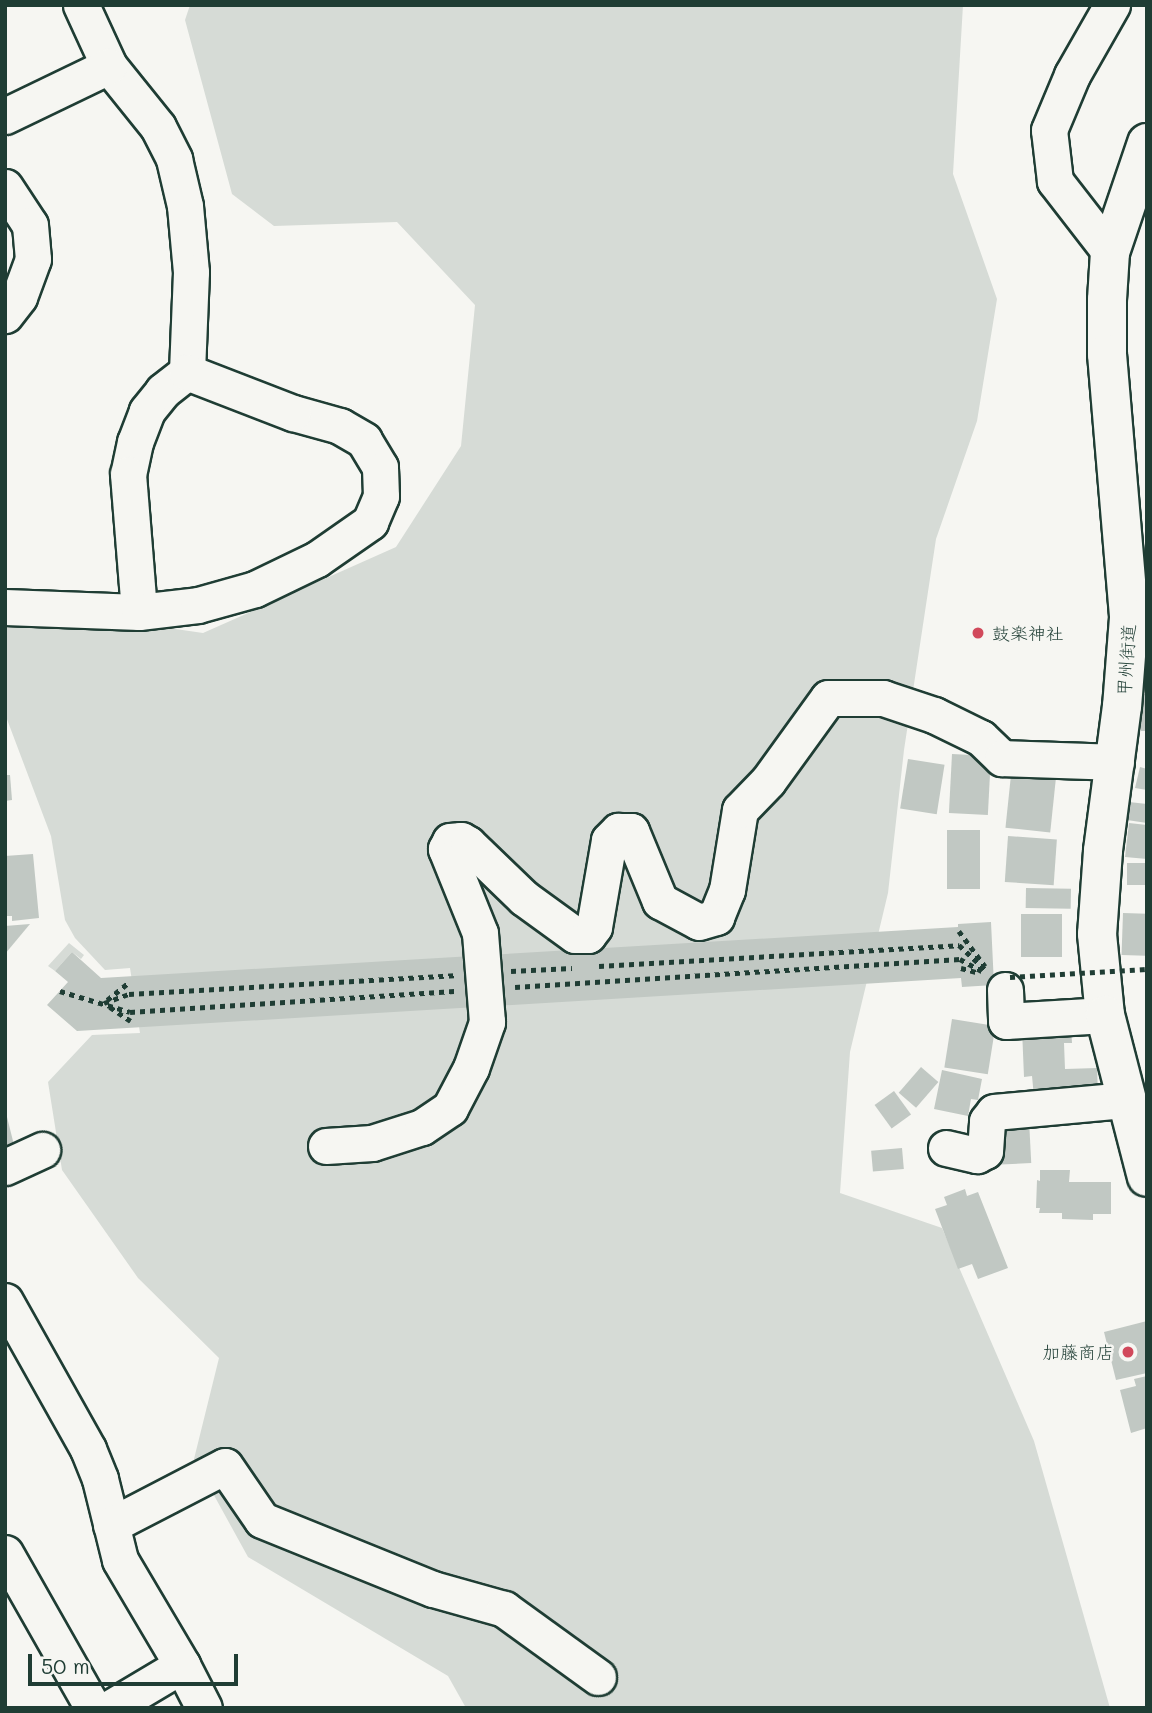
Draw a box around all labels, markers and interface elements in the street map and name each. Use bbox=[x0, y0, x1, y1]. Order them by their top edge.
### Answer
place label: 鼓楽神社 bbox=[992, 622, 1064, 644]
street label: 甲州街道 bbox=[1113, 623, 1139, 697]
marker: 鼓楽神社 bbox=[970, 625, 986, 641]
place label: 加藤商店 bbox=[1042, 1341, 1114, 1363]
marker: 加藤商店 bbox=[1120, 1344, 1136, 1360]
scale bar bbox=[32, 1640, 242, 1684]
text: 50 m bbox=[41, 1652, 90, 1679]

